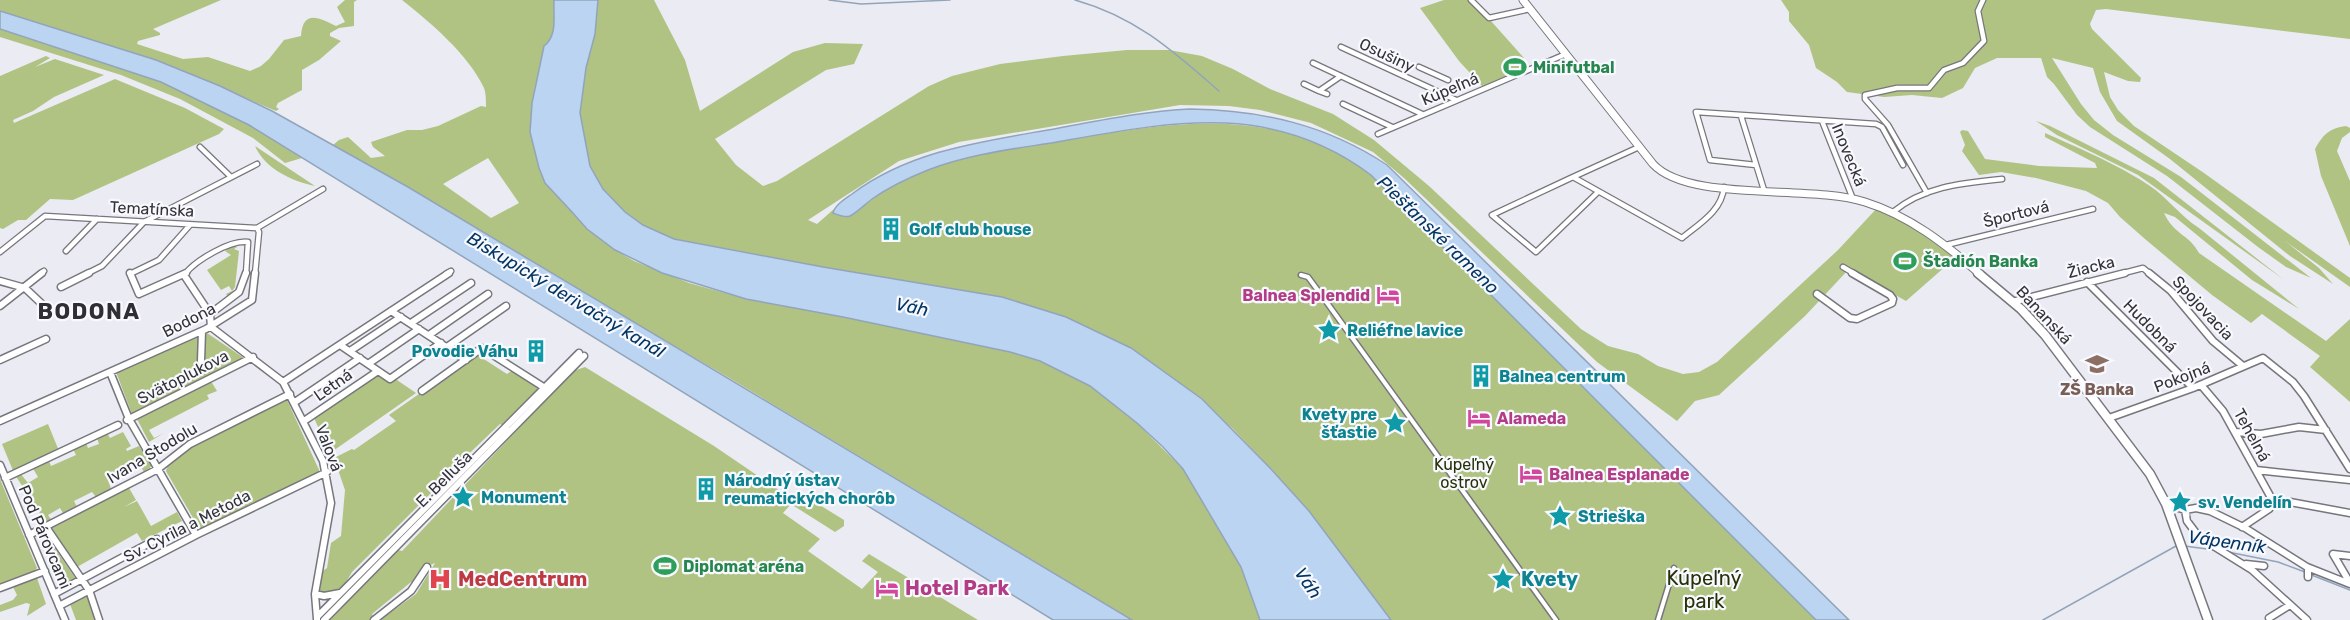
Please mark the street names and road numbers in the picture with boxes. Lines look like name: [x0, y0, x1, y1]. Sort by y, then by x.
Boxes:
street label: Osušiny: [1356, 34, 1418, 76]
street label: Kúpeľná: [1418, 68, 1482, 110]
street label: Inovecká: [1828, 121, 1870, 189]
street label: Športová: [1981, 196, 2051, 231]
street label: Tematínska: [109, 197, 195, 221]
street label: Žiacka: [2065, 252, 2117, 282]
street label: Spojovacia: [2169, 272, 2237, 344]
street label: Bananská: [2012, 282, 2076, 348]
street label: Hudobná: [2119, 295, 2181, 357]
street label: Bodona: [159, 299, 219, 341]
street label: Svätoplukova: [134, 346, 232, 408]
street label: Pokojná: [2151, 358, 2213, 396]
street label: Letná: [310, 365, 356, 405]
street label: Tehelná: [2230, 405, 2274, 465]
street label: Ivana Stodolu: [103, 419, 201, 487]
street label: Valová: [311, 422, 347, 474]
street label: E. Belluša: [412, 447, 476, 511]
street label: Pod Párovcami: [15, 482, 75, 592]
street label: Sv. Cyrila a Metoda: [120, 486, 254, 566]

